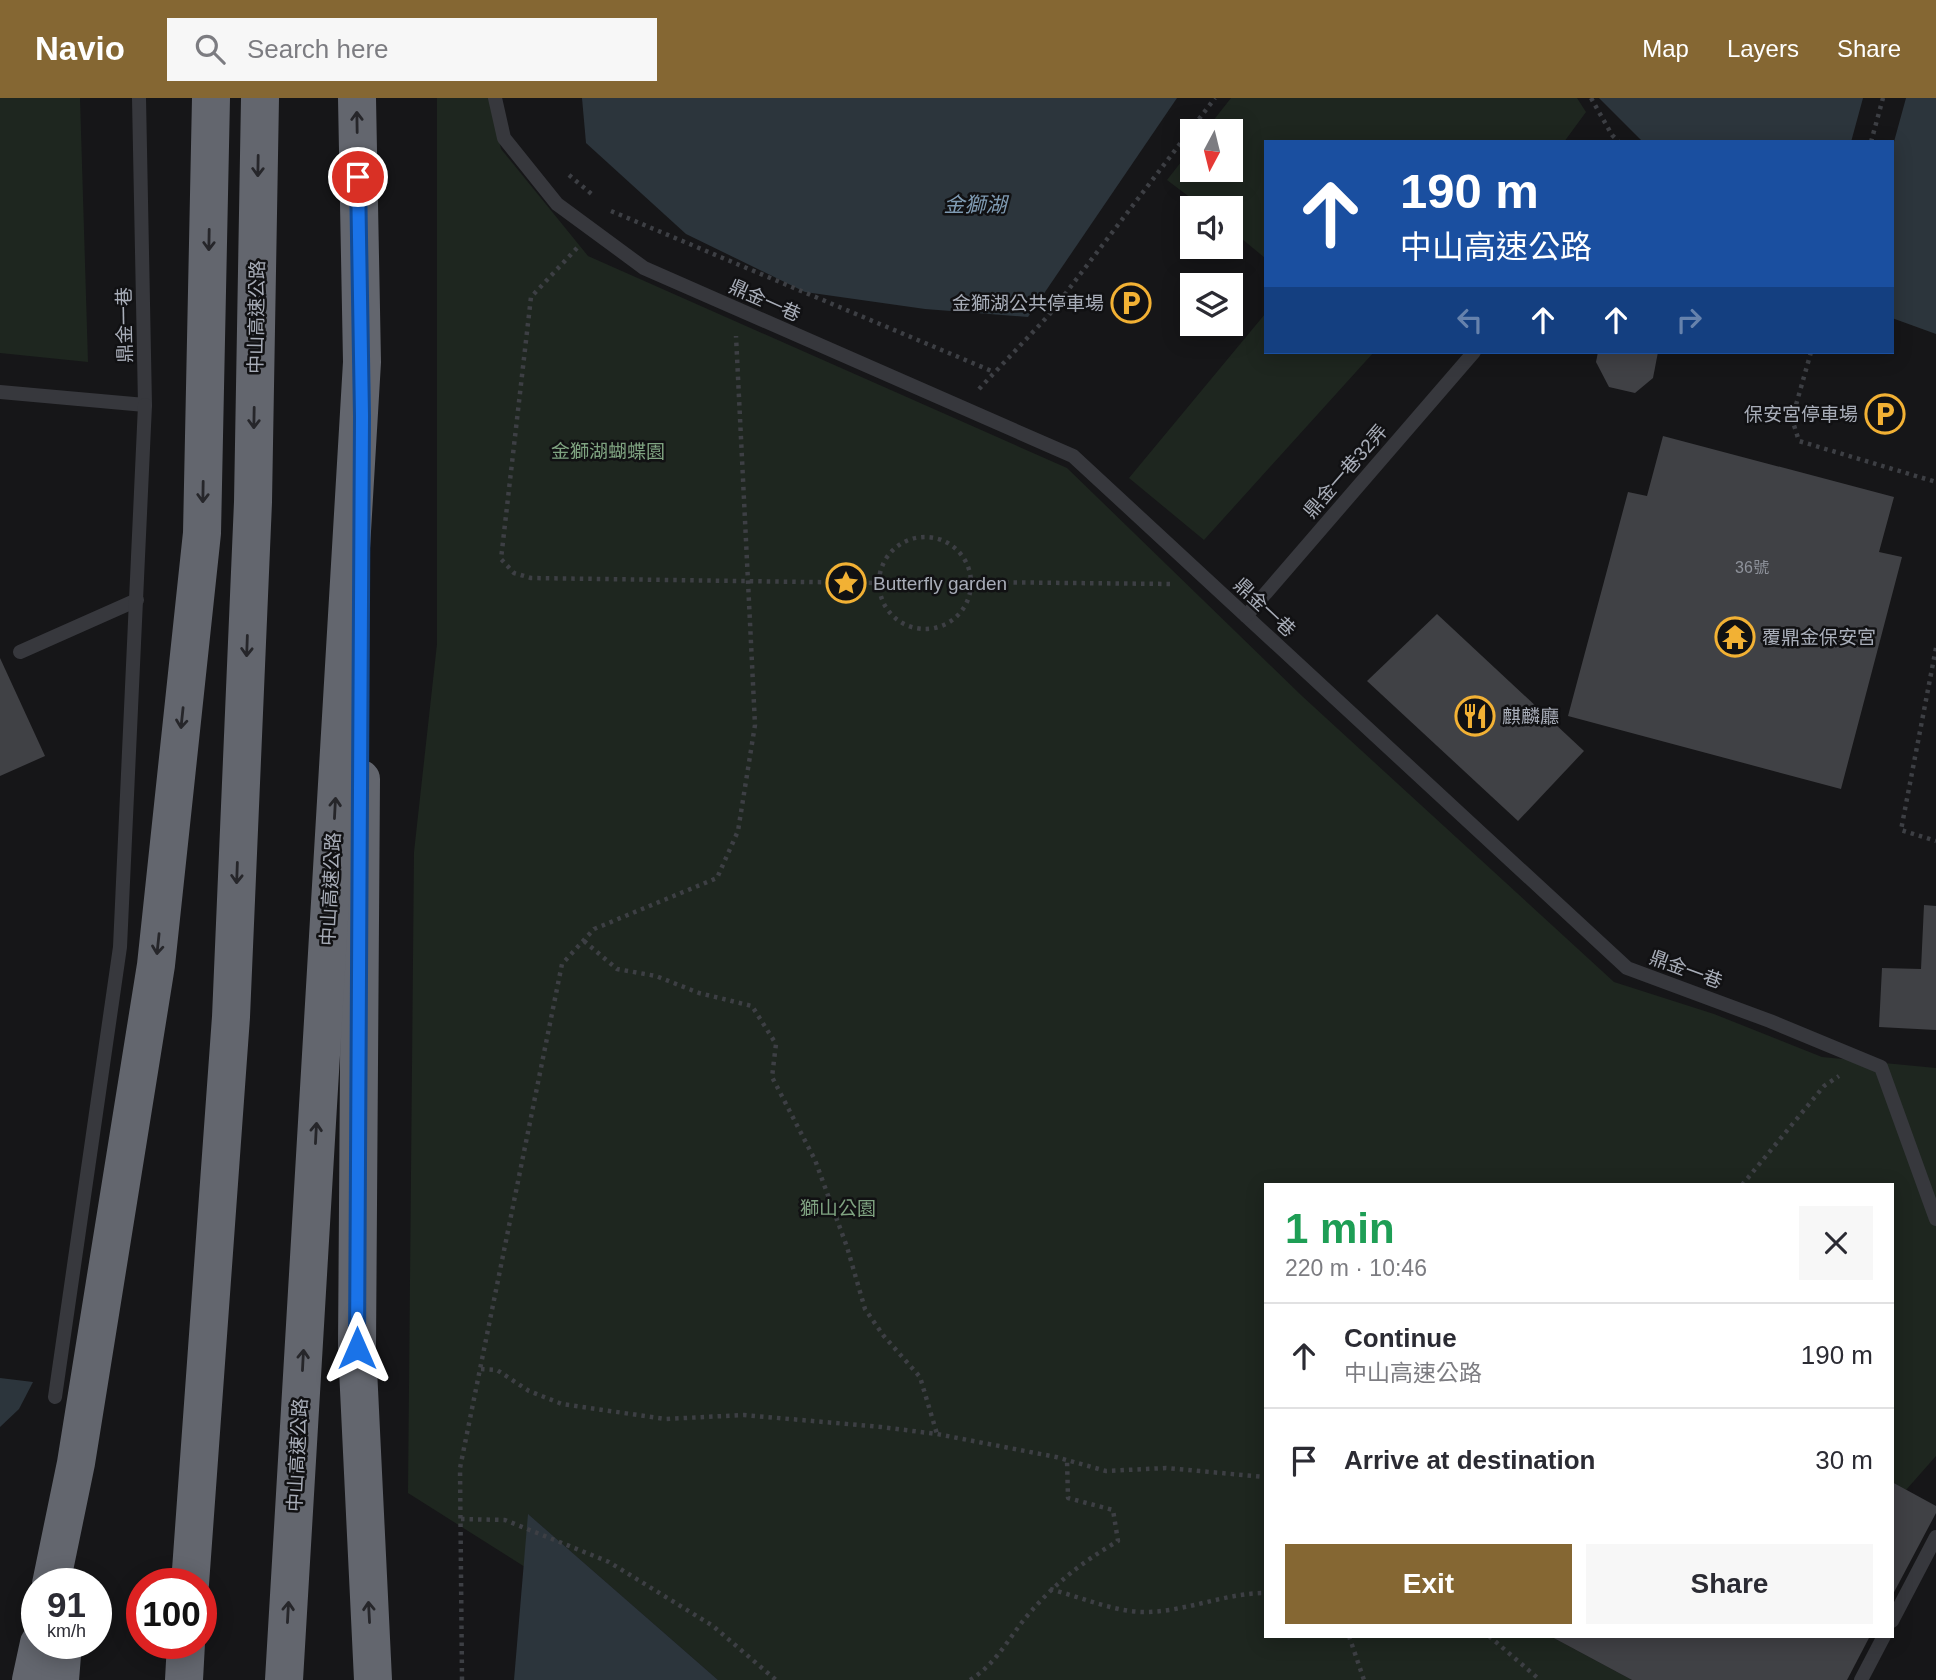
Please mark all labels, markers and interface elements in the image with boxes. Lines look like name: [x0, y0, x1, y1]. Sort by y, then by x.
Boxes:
search box: [167, 18, 657, 81]
text: Navio: [35, 30, 125, 67]
icon: search: [191, 30, 229, 68]
text: Search here: [247, 34, 389, 64]
text: Map: [1642, 35, 1689, 62]
text: Layers: [1727, 35, 1799, 62]
text: Share: [1837, 35, 1901, 62]
one-way arrow: [350, 111, 364, 134]
north arrow: [1180, 119, 1242, 182]
map controls: [1180, 119, 1243, 336]
pin: [328, 147, 388, 207]
one-way arrow: [252, 154, 265, 177]
icon: arrive: [339, 158, 377, 196]
text: 190 m: [1400, 164, 1539, 218]
icon: ahead: [1285, 168, 1376, 259]
water label: 金獅湖: [944, 193, 1009, 216]
button: sound: [1180, 196, 1243, 259]
one-way arrow: [203, 228, 216, 251]
text: 中山高速公路: [1400, 229, 1592, 265]
street label: 中山高速公路: [245, 260, 268, 374]
button: layers: [1180, 273, 1243, 336]
street label: 鼎金一巷: [726, 275, 804, 326]
parking icon: 金獅湖公共停車場: [1110, 282, 1152, 324]
street label: 鼎金一巷: [113, 287, 136, 363]
place label: 金獅湖公共停車場: [952, 293, 1104, 314]
icon: left: [1451, 301, 1489, 339]
icon: ahead: [1524, 301, 1562, 339]
icon: ahead: [1597, 301, 1635, 339]
icon: right: [1670, 301, 1708, 339]
parking icon: 保安宮停車場: [1864, 393, 1906, 435]
place label: 保安宮停車場: [1744, 404, 1858, 425]
one-way arrow: [247, 406, 261, 429]
street label: 鼎金一巷32弄: [1299, 421, 1391, 522]
park label: 金獅湖蝴蝶園: [551, 441, 665, 462]
one-way arrow: [196, 480, 210, 503]
house number: 36號: [1735, 559, 1769, 576]
place icon: Butterfly garden: [825, 562, 867, 604]
place label: Butterfly garden: [873, 573, 1007, 594]
street label: 鼎金一巷: [1230, 574, 1300, 641]
temple icon: 覆鼎金保安宮: [1714, 616, 1756, 658]
place label: 覆鼎金保安宮: [1762, 627, 1876, 648]
one-way arrow: [240, 634, 253, 657]
restaurant icon: 麒麟廳: [1454, 695, 1496, 737]
one-way arrow: [176, 706, 189, 729]
place label: 麒麟廳: [1502, 706, 1559, 727]
one-way arrow: [329, 797, 342, 820]
street label: 中山高速公路: [317, 832, 344, 947]
one-way arrow: [230, 861, 243, 884]
one-way arrow: [151, 932, 164, 955]
street label: 鼎金一巷: [1647, 947, 1725, 992]
one-way arrow: [310, 1122, 323, 1145]
park label: 獅山公園: [800, 1198, 876, 1219]
text: 1 min: [1285, 1205, 1395, 1252]
button: close: [1799, 1206, 1873, 1280]
text: 220 m · 10:46: [1285, 1255, 1427, 1281]
position arrow: [320, 1311, 394, 1385]
text: Continue: [1344, 1323, 1457, 1353]
icon: ahead: [1285, 1337, 1323, 1375]
text: 190 m: [1801, 1340, 1873, 1370]
one-way arrow: [296, 1349, 309, 1372]
text: 中山高速公路: [1344, 1360, 1482, 1386]
street label: 中山高速公路: [284, 1398, 311, 1513]
icon: arrive: [1285, 1442, 1323, 1480]
text: Arrive at destination: [1344, 1445, 1595, 1475]
text: 30 m: [1815, 1445, 1873, 1475]
button: Exit: [1285, 1544, 1572, 1624]
button: Share: [1586, 1544, 1873, 1624]
speed limit sign: 100: [126, 1568, 217, 1659]
text: 91: [47, 1585, 86, 1624]
one-way arrow: [282, 1601, 295, 1624]
one-way arrow: [363, 1601, 376, 1624]
text: km/h: [47, 1621, 86, 1641]

